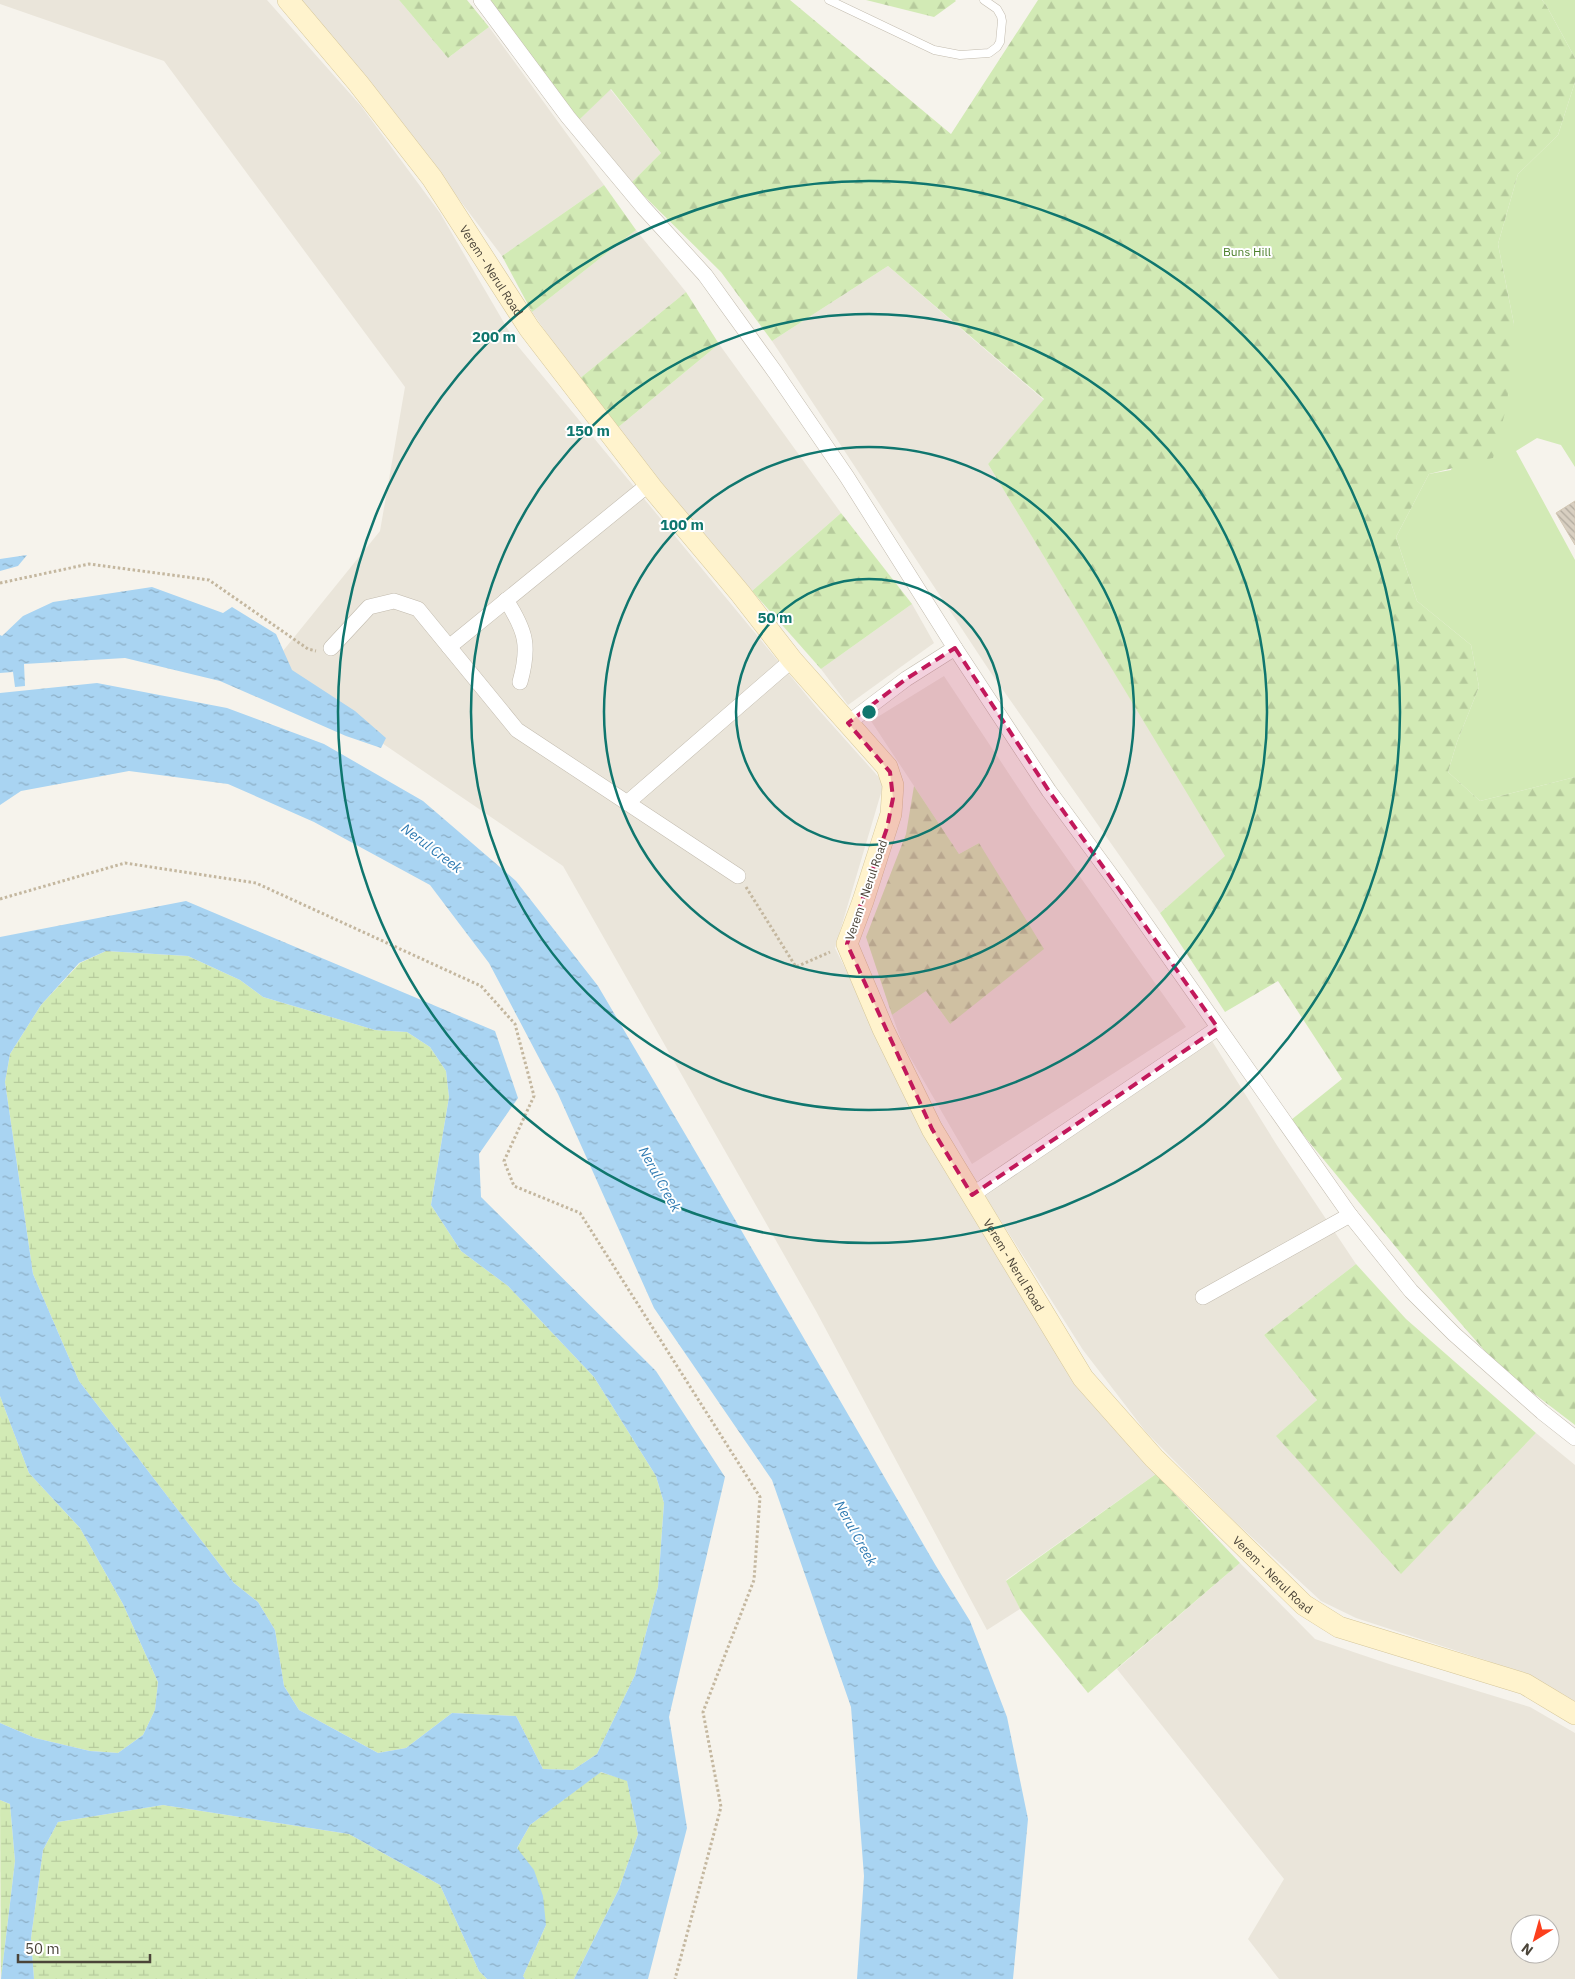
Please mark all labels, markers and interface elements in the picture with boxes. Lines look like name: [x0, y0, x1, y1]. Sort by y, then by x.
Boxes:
street label: Verem - Nerul Road: [457, 222, 527, 319]
park label: Buns Hill: [1223, 244, 1271, 259]
text: 200 m: [472, 327, 516, 346]
text: 150 m: [566, 421, 610, 440]
text: 100 m: [660, 515, 704, 534]
text: 50 m: [758, 608, 792, 627]
centre of rings: [860, 703, 878, 721]
water label: Nerul Creek: [398, 819, 467, 877]
street label: Verem - Nerul Road: [842, 838, 890, 942]
water label: Nerul Creek: [635, 1143, 686, 1215]
street label: Verem - Nerul Road: [981, 1216, 1048, 1314]
water label: Nerul Creek: [831, 1497, 882, 1569]
street label: Verem - Nerul Road: [1230, 1532, 1316, 1616]
north arrow: [1510, 1914, 1560, 1964]
scale bar: [18, 1932, 150, 1964]
text: 50 m: [25, 1939, 60, 1958]
text: N: [1518, 1939, 1537, 1960]

